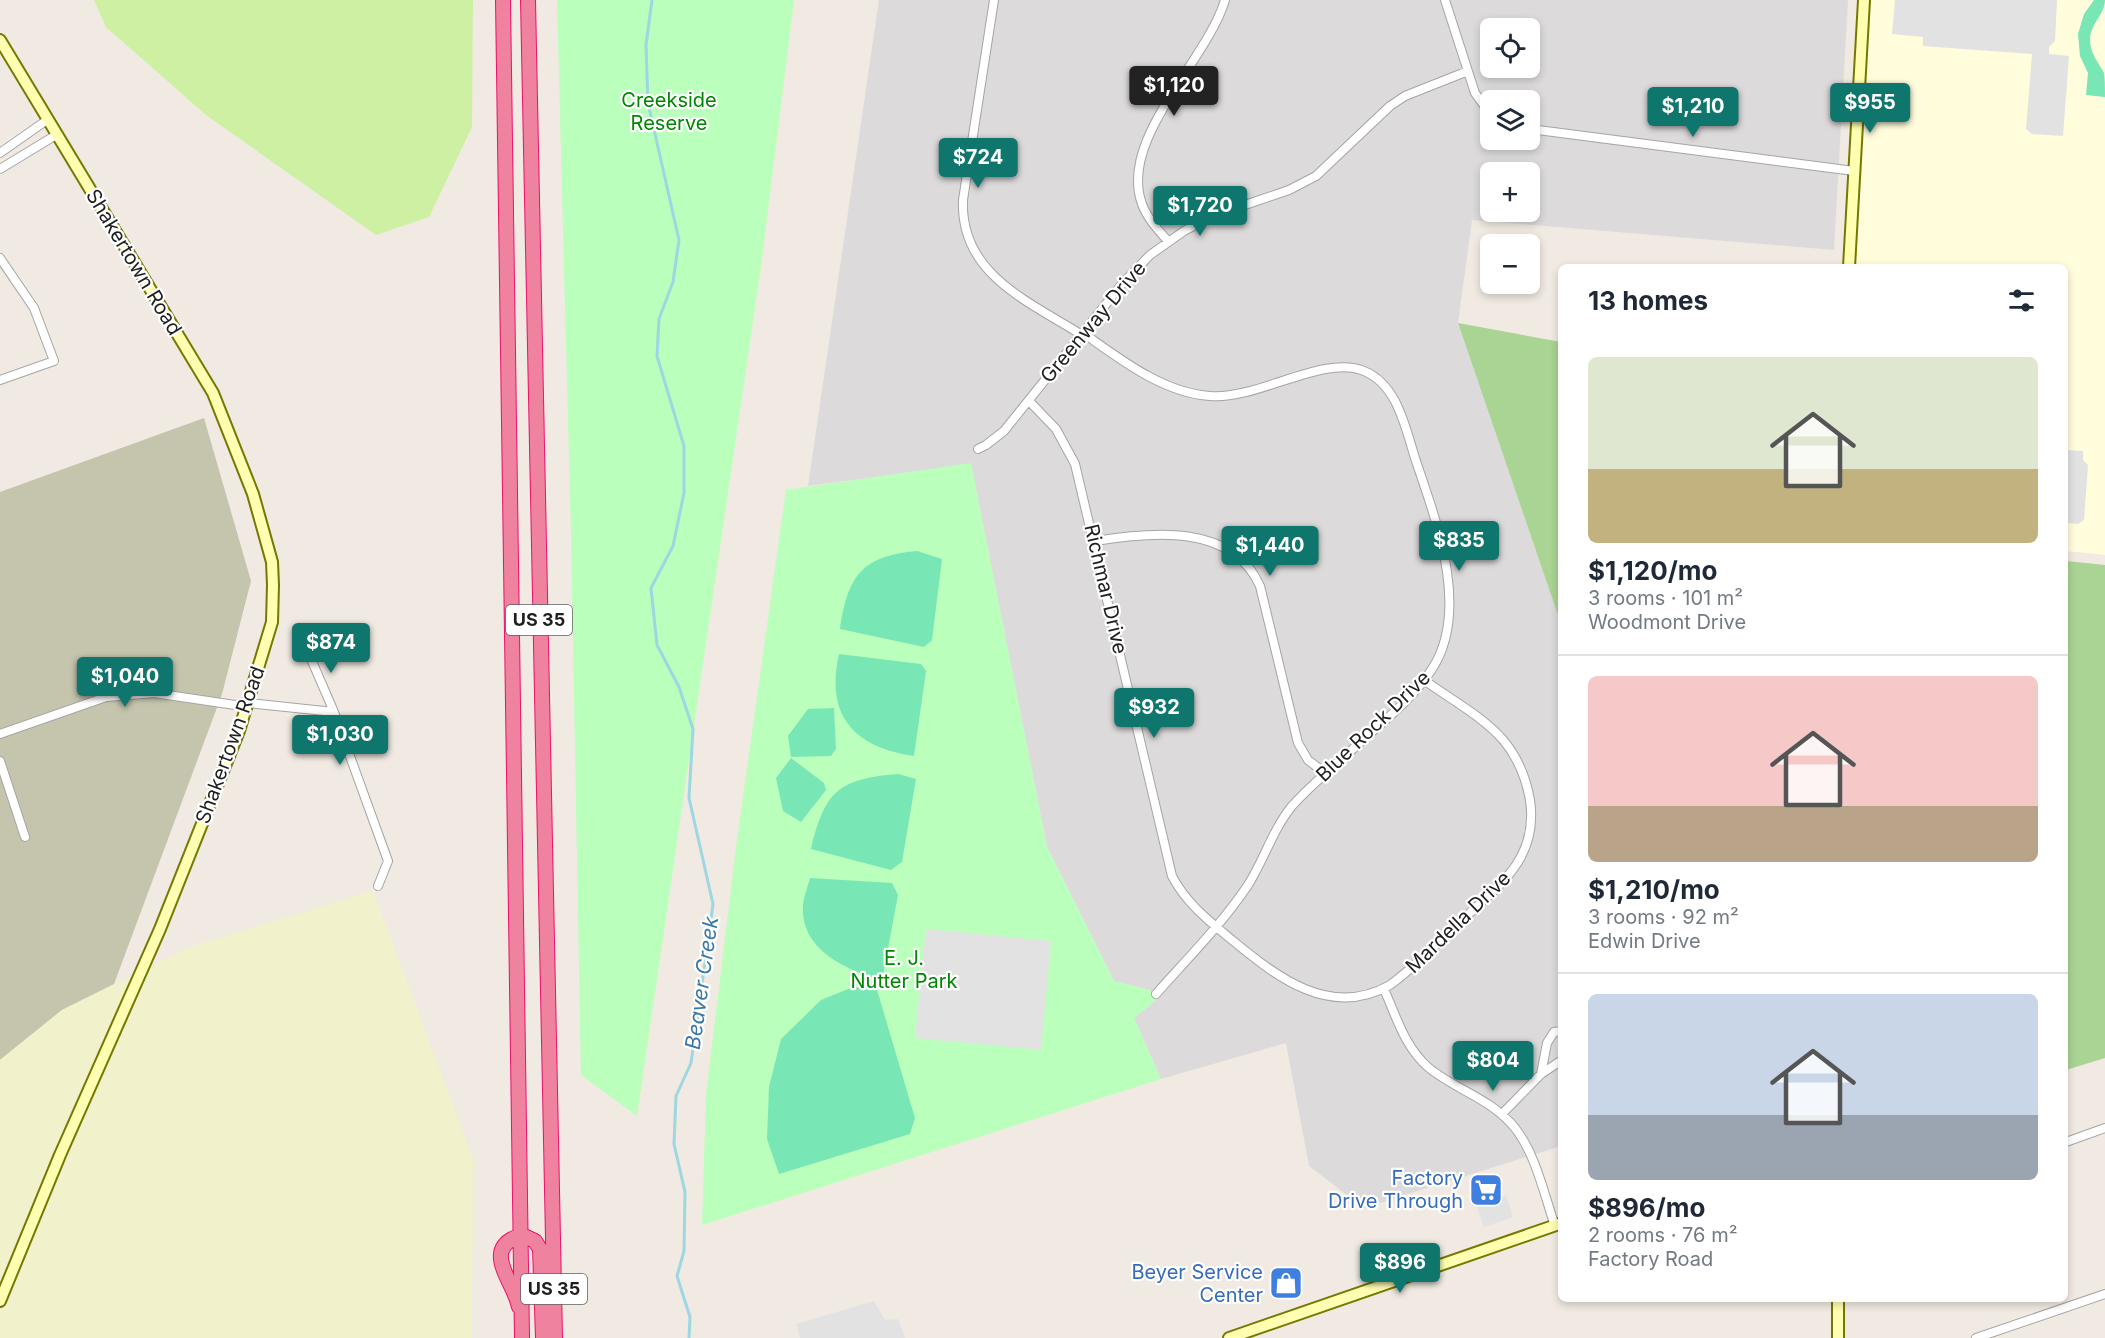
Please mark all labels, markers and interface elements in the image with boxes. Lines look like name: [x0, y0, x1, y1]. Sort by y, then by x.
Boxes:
map controls: [1480, 18, 1540, 294]
button: locate: [1480, 18, 1540, 78]
pin: $1,120: [1125, 66, 1223, 117]
text: $1,120: [1143, 73, 1205, 97]
pin: $955: [1834, 83, 1906, 134]
pin: $1,210: [1644, 87, 1742, 138]
park label: Creekside Reserve: [621, 88, 717, 135]
button: layers: [1480, 90, 1540, 150]
text: $955: [1844, 90, 1896, 114]
text: $1,210: [1661, 94, 1725, 118]
pin: $724: [942, 138, 1014, 189]
text: $724: [953, 145, 1003, 169]
button: +: [1480, 162, 1540, 222]
street label: Shakertown Road: [81, 185, 187, 339]
pin: $1,720: [1151, 186, 1249, 237]
text: $1,720: [1167, 193, 1233, 217]
button: −: [1480, 234, 1540, 294]
street label: Greenway Drive: [1035, 256, 1151, 388]
icon: filters: [2005, 284, 2038, 317]
text: 13 homes: [1588, 285, 1708, 316]
icon: home: [1759, 396, 1867, 504]
pin: $835: [1423, 521, 1495, 572]
street label: Richmar Drive: [1079, 522, 1133, 656]
pin: $1,440: [1221, 526, 1319, 577]
text: $835: [1433, 528, 1485, 552]
text: $1,440: [1236, 533, 1304, 557]
text: $1,120/mo: [1588, 555, 1717, 586]
text: 3 rooms · 101 m²: [1588, 586, 1743, 610]
road number: US 35: [506, 605, 572, 635]
text: Woodmont Drive: [1588, 610, 1746, 634]
pin: $874: [295, 623, 367, 674]
text: $874: [306, 630, 356, 654]
pin: $1,040: [76, 657, 174, 708]
street label: Shakertown Road: [190, 663, 270, 827]
text: $1,040: [91, 664, 159, 688]
street label: Blue Rock Drive: [1311, 666, 1435, 786]
pin: $932: [1118, 688, 1190, 739]
text: $932: [1128, 695, 1180, 719]
pin: $1,030: [291, 715, 389, 766]
icon: home: [1759, 715, 1867, 823]
text: $1,030: [306, 722, 374, 746]
street label: Mardella Drive: [1401, 866, 1515, 978]
text: $1,210/mo: [1588, 874, 1720, 905]
text: 3 rooms · 92 m²: [1588, 905, 1739, 929]
water label: Beaver Creek: [680, 914, 723, 1051]
text: Edwin Drive: [1588, 929, 1701, 953]
park label: E. J. Nutter Park: [851, 946, 957, 993]
icon: home: [1759, 1033, 1867, 1141]
pin: $804: [1457, 1041, 1529, 1092]
text: $804: [1466, 1048, 1520, 1072]
place label: Factory Drive Through: [1328, 1166, 1463, 1213]
supermarket icon: Factory Drive Through: [1468, 1172, 1504, 1208]
text: $896/mo: [1588, 1192, 1705, 1223]
text: 2 rooms · 76 m²: [1588, 1223, 1737, 1247]
pin: $896: [1364, 1243, 1436, 1294]
text: Factory Road: [1588, 1247, 1713, 1271]
text: $896: [1374, 1250, 1426, 1274]
place label: Beyer Service Center: [1131, 1260, 1263, 1307]
shop icon: Beyer Service Center: [1268, 1265, 1304, 1301]
road number: US 35: [521, 1274, 587, 1304]

